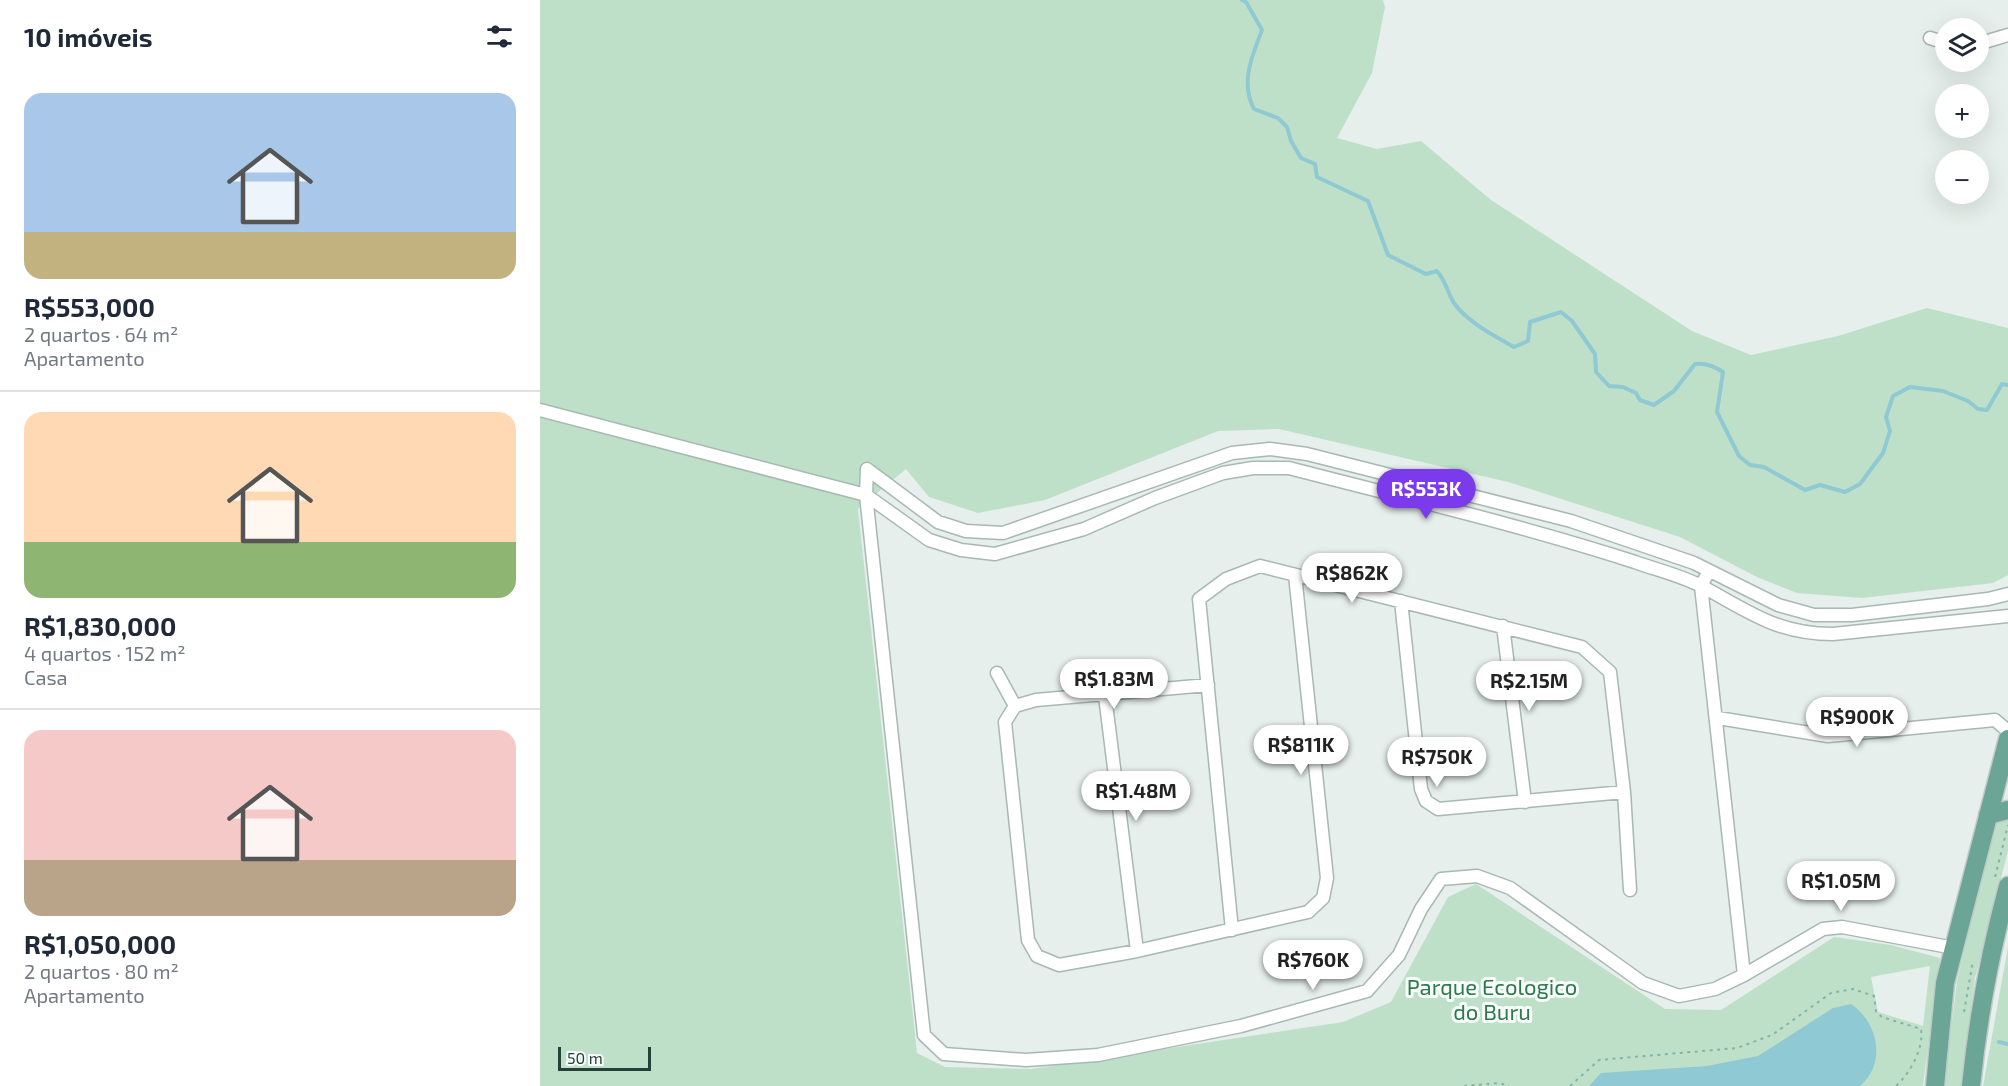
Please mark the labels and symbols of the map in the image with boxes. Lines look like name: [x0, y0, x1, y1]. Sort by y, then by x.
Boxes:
pin: R$553K: [1377, 469, 1475, 520]
pin: R$862K: [1303, 553, 1401, 604]
pin: R$1.83M: [1059, 659, 1169, 710]
pin: R$2.15M: [1474, 661, 1584, 712]
pin: R$900K: [1808, 697, 1906, 748]
pin: R$811K: [1252, 725, 1350, 776]
pin: R$750K: [1388, 737, 1486, 788]
pin: R$1.48M: [1081, 771, 1191, 822]
pin: R$1.05M: [1786, 861, 1896, 912]
pin: R$760K: [1264, 940, 1362, 991]
park label: Parque Ecologico do Buru: [1407, 973, 1577, 1024]
scale bar: [558, 1044, 651, 1072]

